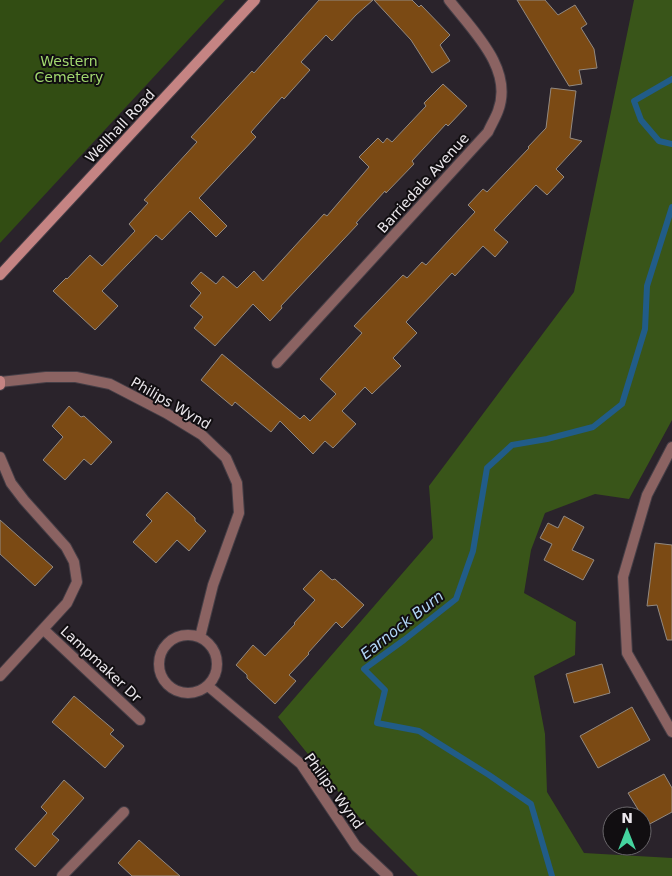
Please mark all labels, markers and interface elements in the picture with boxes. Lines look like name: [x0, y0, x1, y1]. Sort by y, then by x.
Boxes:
park label: Western Cemetery: [35, 53, 103, 85]
street label: Wellhall Road: [82, 86, 158, 166]
street label: Barriedale Avenue: [374, 130, 472, 236]
street label: Philips Wynd: [128, 374, 214, 432]
water label: Earnock Burn: [357, 587, 447, 663]
street label: Lampmaker Dr: [57, 623, 145, 706]
street label: Philips Wynd: [301, 750, 367, 832]
north arrow: [602, 806, 652, 856]
text: N: [621, 810, 633, 826]

